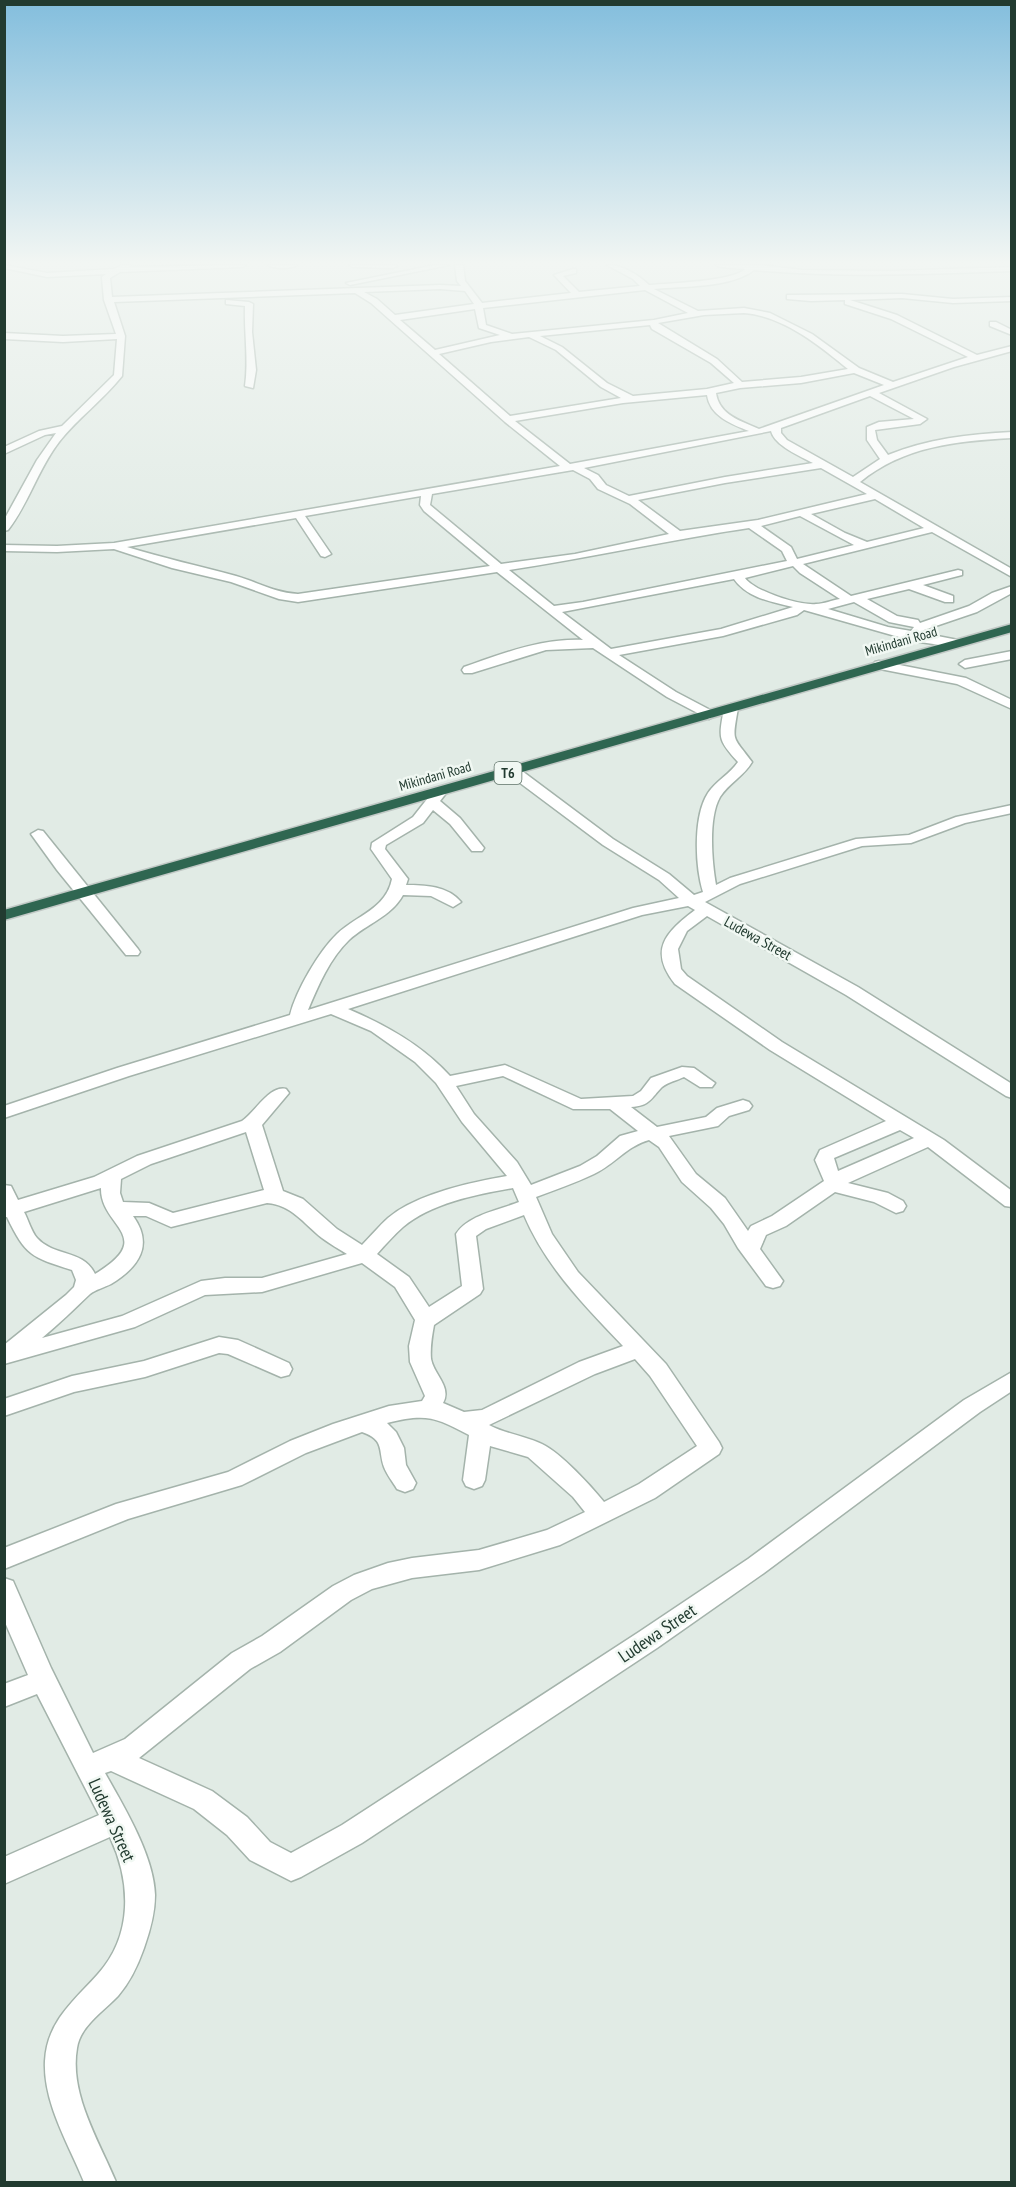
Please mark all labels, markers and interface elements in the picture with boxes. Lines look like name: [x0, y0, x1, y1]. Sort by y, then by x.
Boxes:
street label: Mikindani Road: [863, 622, 939, 660]
street label: Mikindani Road: [397, 757, 473, 795]
road number: T6: [494, 762, 522, 784]
street label: Ludewa Street: [721, 912, 795, 964]
street label: Ludewa Street: [614, 1599, 700, 1667]
street label: Ludewa Street: [83, 1775, 141, 1865]

